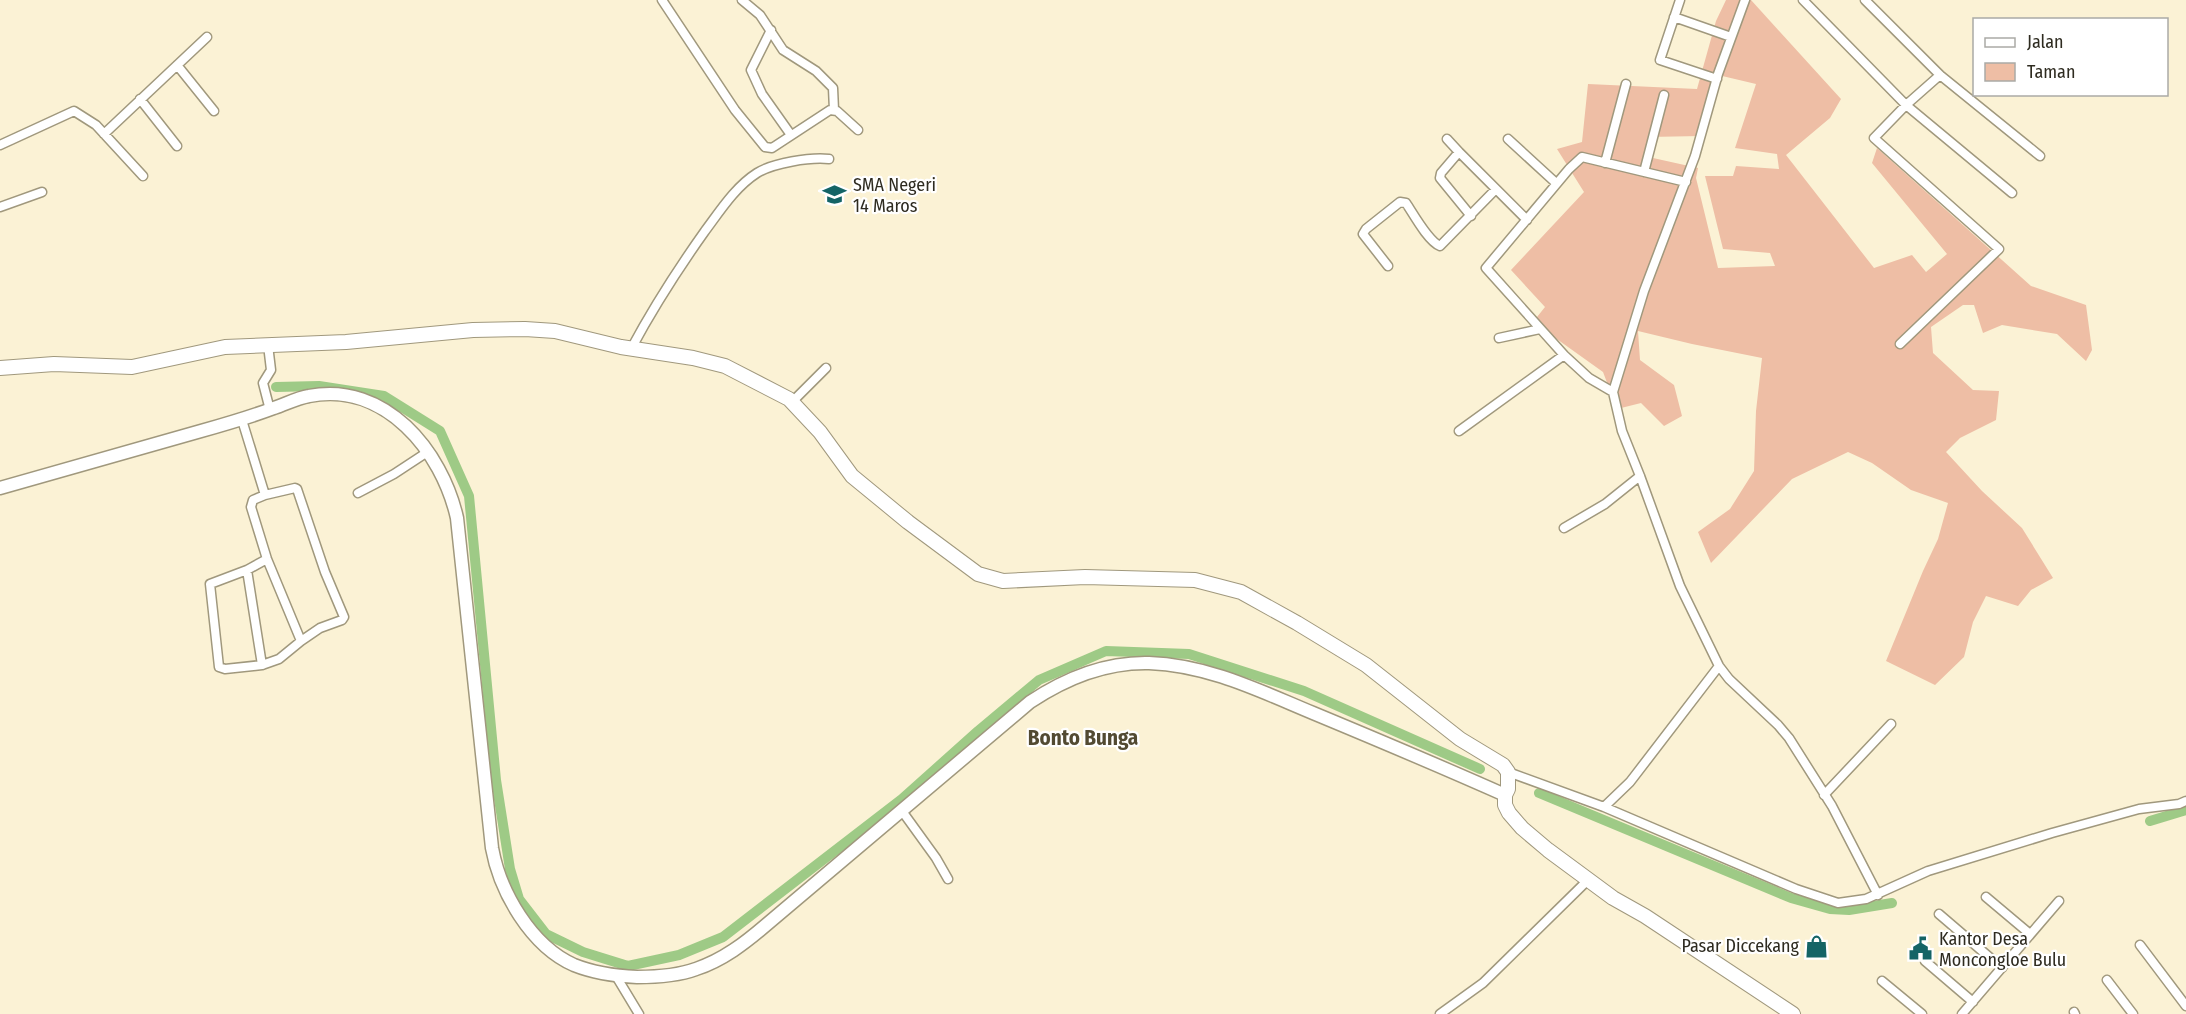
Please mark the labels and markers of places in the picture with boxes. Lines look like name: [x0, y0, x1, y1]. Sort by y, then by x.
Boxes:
place label: SMA Negeri 14 Maros: [853, 174, 936, 217]
school or university icon: SMA Negeri 14 Maros: [822, 182, 848, 208]
place label: Kantor Desa Moncongloe Bulu: [1939, 928, 2066, 971]
shop icon: Pasar Diccekang: [1804, 933, 1830, 959]
place label: Pasar Diccekang: [1681, 935, 1800, 957]
public building icon: Kantor Desa Moncongloe Bulu: [1908, 936, 1934, 962]

